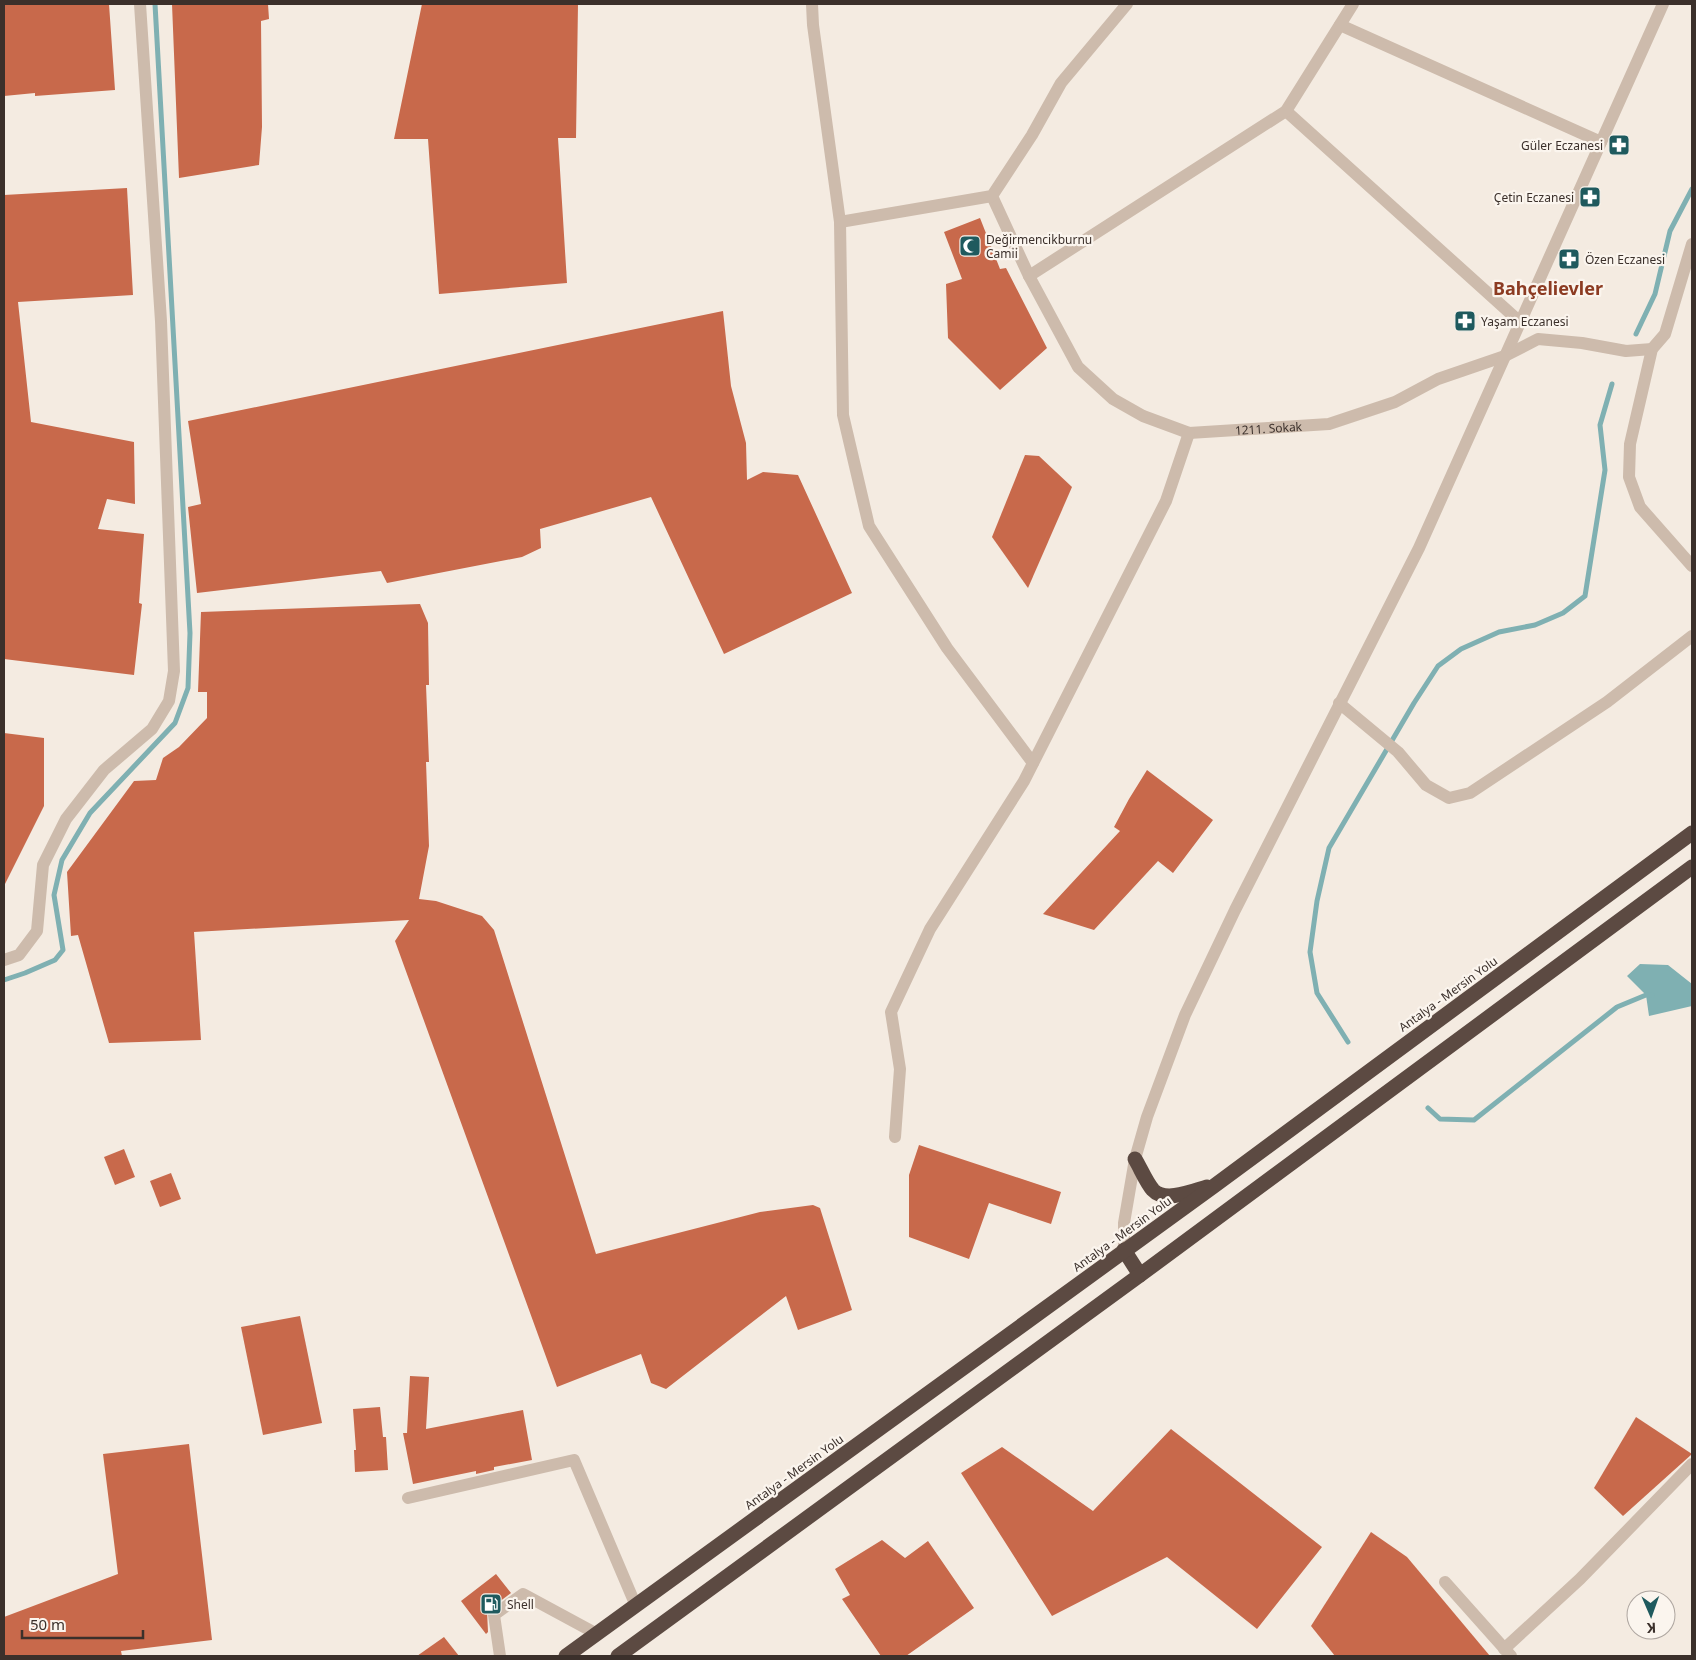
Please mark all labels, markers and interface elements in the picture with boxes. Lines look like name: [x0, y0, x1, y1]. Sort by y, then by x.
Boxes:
pharmacy icon: Güler Eczanesi: [1607, 133, 1631, 157]
place label: Güler Eczanesi: [1521, 137, 1603, 154]
pharmacy icon: Çetin Eczanesi: [1578, 185, 1602, 209]
place label: Çetin Eczanesi: [1494, 189, 1574, 206]
place label: Değirmencikburnu Camii: [986, 231, 1092, 262]
mosque icon: Değirmencikburnu Camii: [958, 234, 982, 258]
pharmacy icon: Özen Eczanesi: [1557, 247, 1581, 271]
place label: Özen Eczanesi: [1585, 251, 1665, 268]
district label: Bahçelievler: [1493, 276, 1603, 300]
pharmacy icon: Yaşam Eczanesi: [1453, 309, 1477, 333]
place label: Yaşam Eczanesi: [1481, 313, 1569, 330]
street label: 1211. Sokak: [1234, 417, 1303, 439]
street label: Antalya - Mersin Yolu: [1395, 952, 1501, 1036]
street label: Antalya - Mersin Yolu: [1069, 1192, 1175, 1276]
street label: Antalya - Mersin Yolu: [741, 1430, 847, 1514]
north arrow: [1626, 1590, 1676, 1640]
fuel station icon: Shell: [479, 1592, 503, 1616]
place label: Shell: [507, 1596, 534, 1613]
scale bar: [22, 1608, 144, 1640]
text: 50 m: [30, 1614, 65, 1634]
text: K: [1646, 1619, 1656, 1638]

